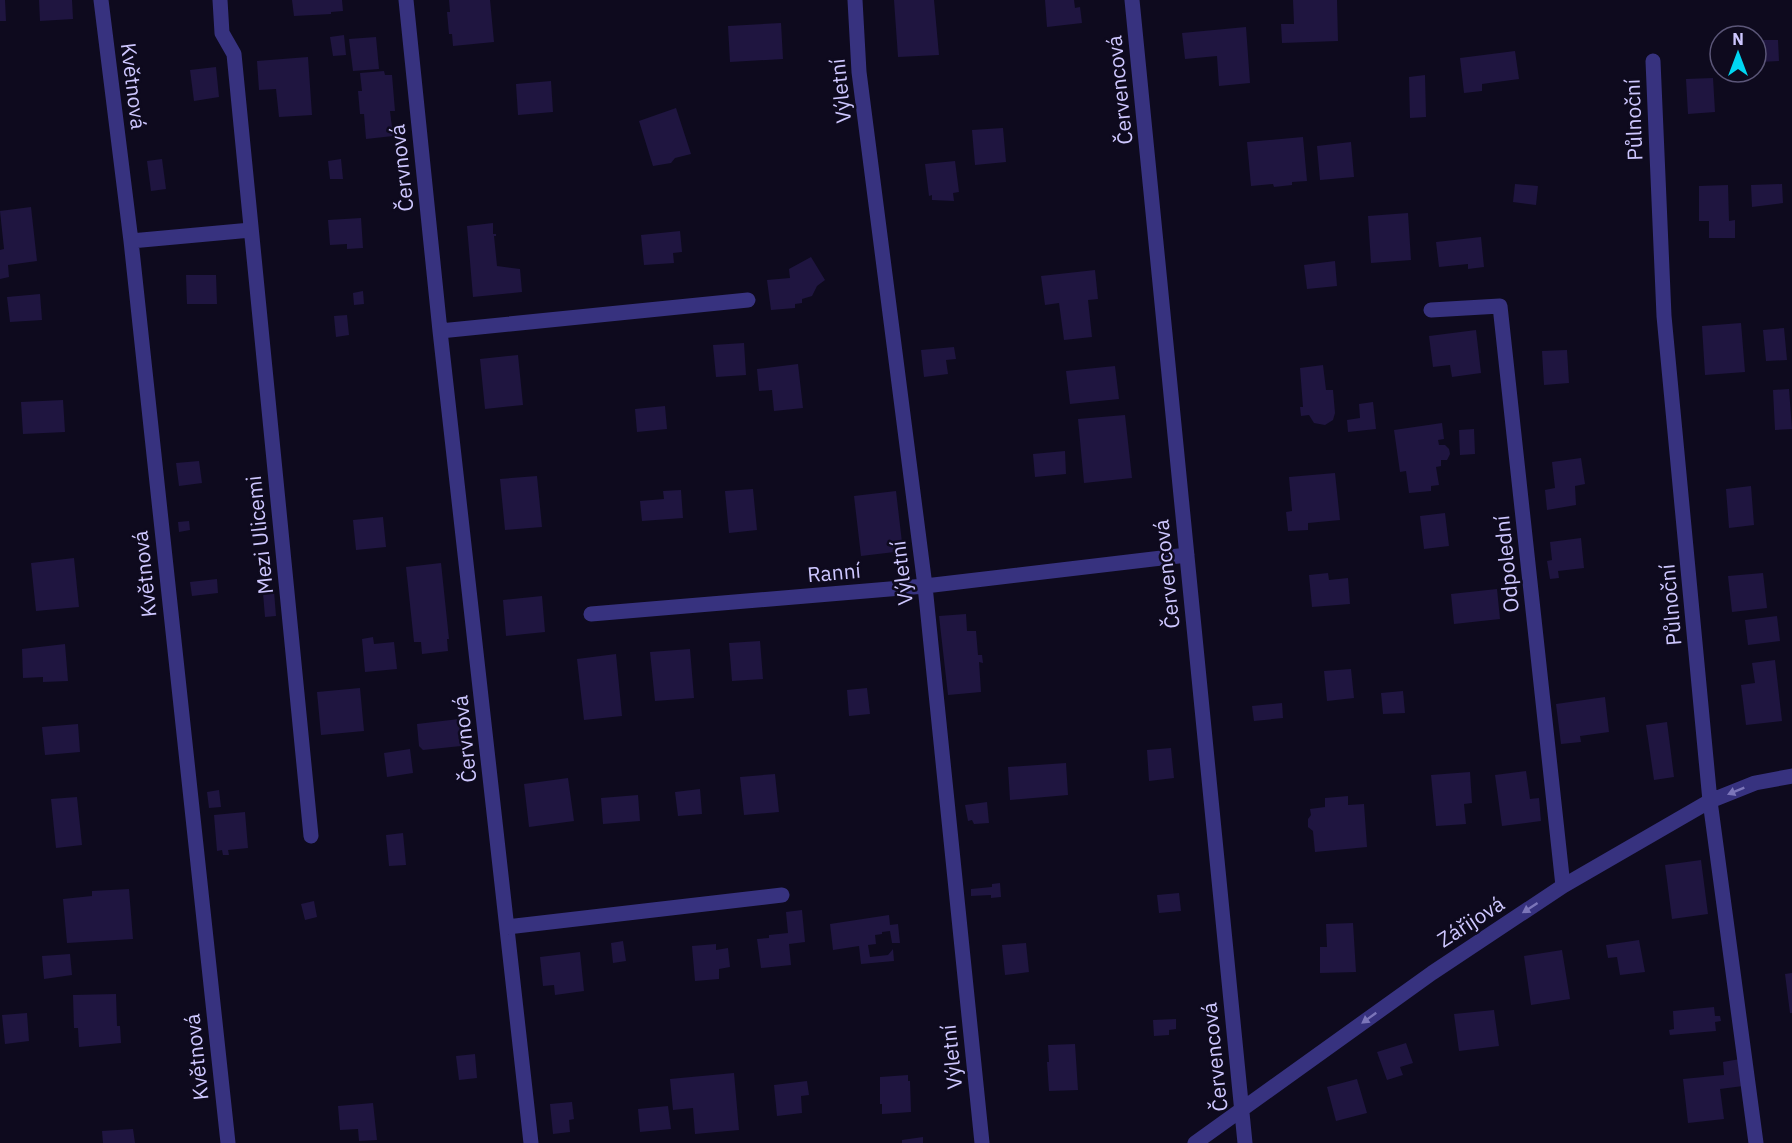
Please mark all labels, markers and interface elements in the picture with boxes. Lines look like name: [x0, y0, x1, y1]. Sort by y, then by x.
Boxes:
north arrow: [1708, 24, 1768, 84]
text: N: [1732, 29, 1744, 49]
street label: Červencová: [1099, 34, 1139, 146]
street label: Květnová: [115, 41, 153, 131]
street label: Výletní: [823, 57, 857, 125]
street label: Půlnoční: [1618, 79, 1648, 161]
street label: Červnová: [382, 123, 420, 213]
street label: Mezi Ulicemi: [239, 474, 279, 596]
street label: Odpolední: [1487, 514, 1525, 614]
street label: Červencová: [1146, 518, 1186, 630]
street label: Květnová: [126, 529, 162, 619]
street label: Výletní: [883, 539, 919, 607]
street label: Ranní: [806, 556, 862, 588]
street label: Půlnoční: [1652, 563, 1688, 647]
street label: Červnová: [445, 694, 483, 784]
one-way arrow: [1727, 787, 1745, 796]
street label: Zářijová: [1432, 889, 1509, 953]
one-way arrow: [1522, 902, 1538, 913]
street label: Červencová: [1194, 1001, 1234, 1113]
street label: Květnová: [178, 1012, 214, 1102]
one-way arrow: [1362, 1012, 1378, 1024]
street label: Výletní: [934, 1023, 968, 1091]

